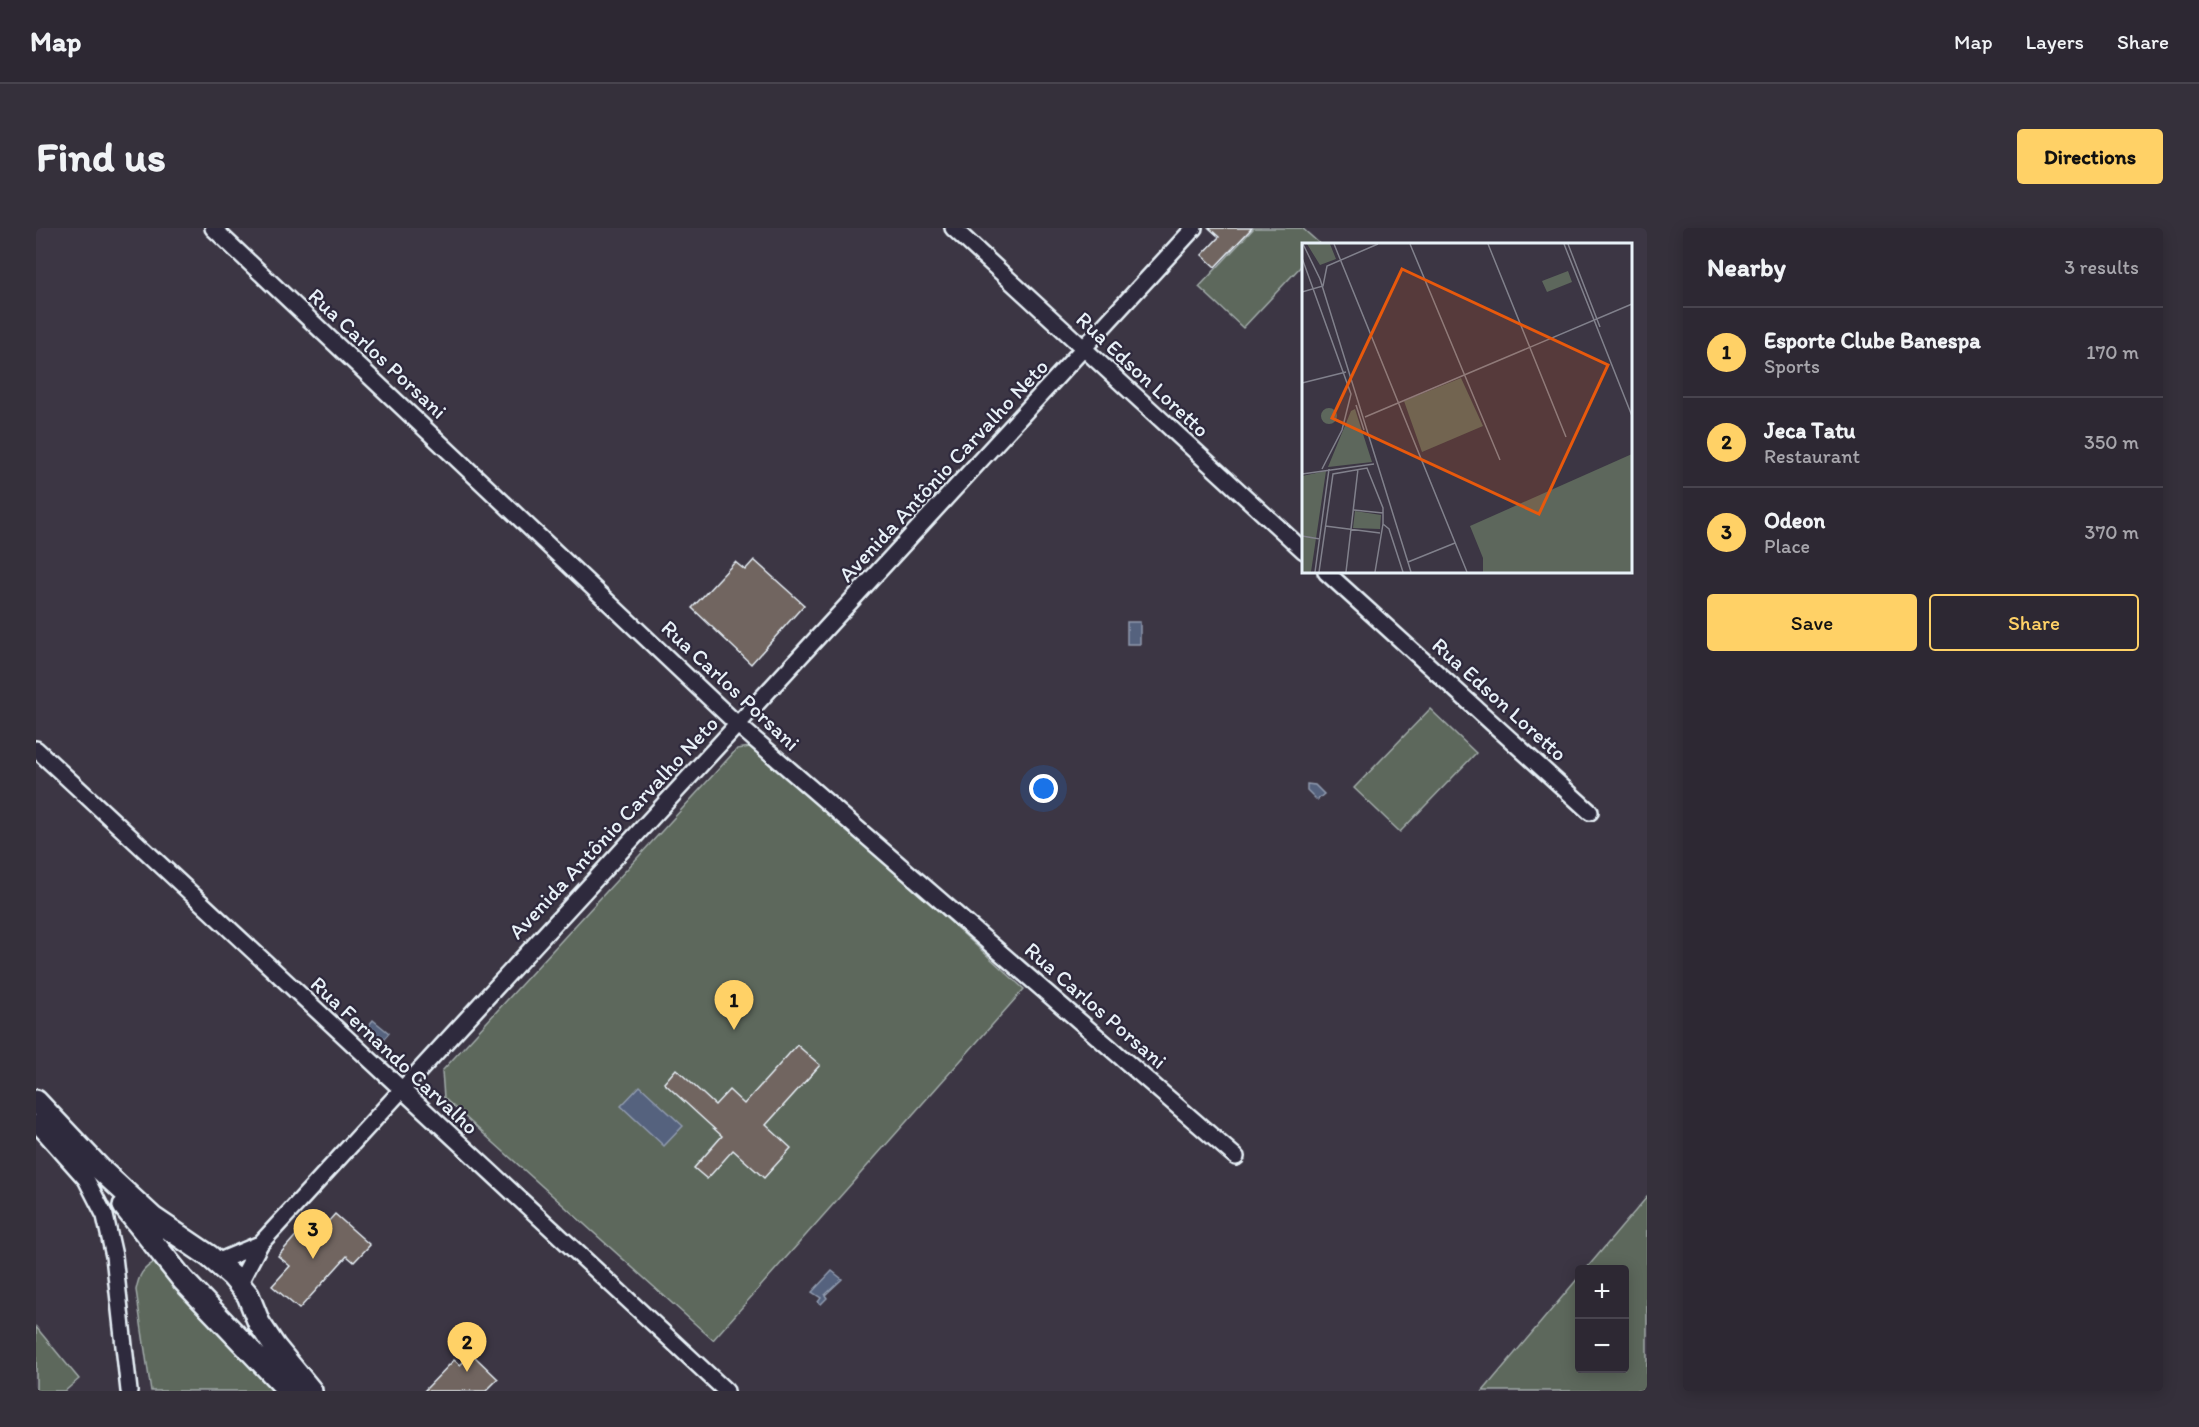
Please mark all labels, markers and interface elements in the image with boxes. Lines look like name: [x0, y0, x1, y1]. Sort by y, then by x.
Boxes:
text: Map: [30, 24, 81, 58]
text: Map: [1954, 29, 1993, 54]
text: Layers: [2026, 29, 2084, 54]
text: Share: [2117, 29, 2169, 54]
button: Directions: [2017, 129, 2163, 184]
text: Find us: [36, 131, 166, 182]
inset map: [1302, 243, 1632, 573]
text: Nearby: [1707, 251, 1786, 283]
text: 3 results: [2064, 255, 2139, 279]
street label: Rua Carlos Porsani: [303, 282, 453, 425]
street label: Rua Edson Loretto: [1070, 306, 1215, 443]
text: Esporte Clube Banespa: [1764, 327, 1981, 354]
text: 1: [1722, 340, 1731, 364]
text: 170 m: [2086, 340, 2139, 364]
street label: Avenida Antônio Carvalho Neto: [833, 353, 1054, 588]
text: Sports: [1764, 354, 1820, 378]
text: Jeca Tatu: [1764, 417, 1856, 444]
text: 2: [1721, 430, 1732, 454]
text: 350 m: [2084, 430, 2139, 454]
text: Restaurant: [1764, 444, 1860, 468]
text: Odeon: [1764, 507, 1825, 534]
text: 3: [1721, 520, 1732, 544]
text: 370 m: [2085, 520, 2139, 544]
text: Place: [1764, 534, 1810, 558]
button: Save: [1707, 594, 1917, 651]
button: Share: [1929, 594, 2139, 651]
street label: Rua Carlos Porsani: [656, 614, 806, 757]
street label: Rua Edson Loretto: [1427, 632, 1573, 767]
street label: Avenida Antônio Carvalho Neto: [503, 710, 724, 945]
your location: [1029, 774, 1058, 803]
street label: Rua Carlos Porsani: [1019, 936, 1172, 1074]
street label: Rua Fernando Carvalho: [305, 970, 484, 1140]
pin: 1: [714, 980, 754, 1030]
pin: 3: [294, 1210, 332, 1259]
map controls: [1575, 1265, 1629, 1373]
button: +: [1575, 1265, 1629, 1319]
button: −: [1575, 1319, 1629, 1373]
pin: 2: [448, 1322, 486, 1372]

